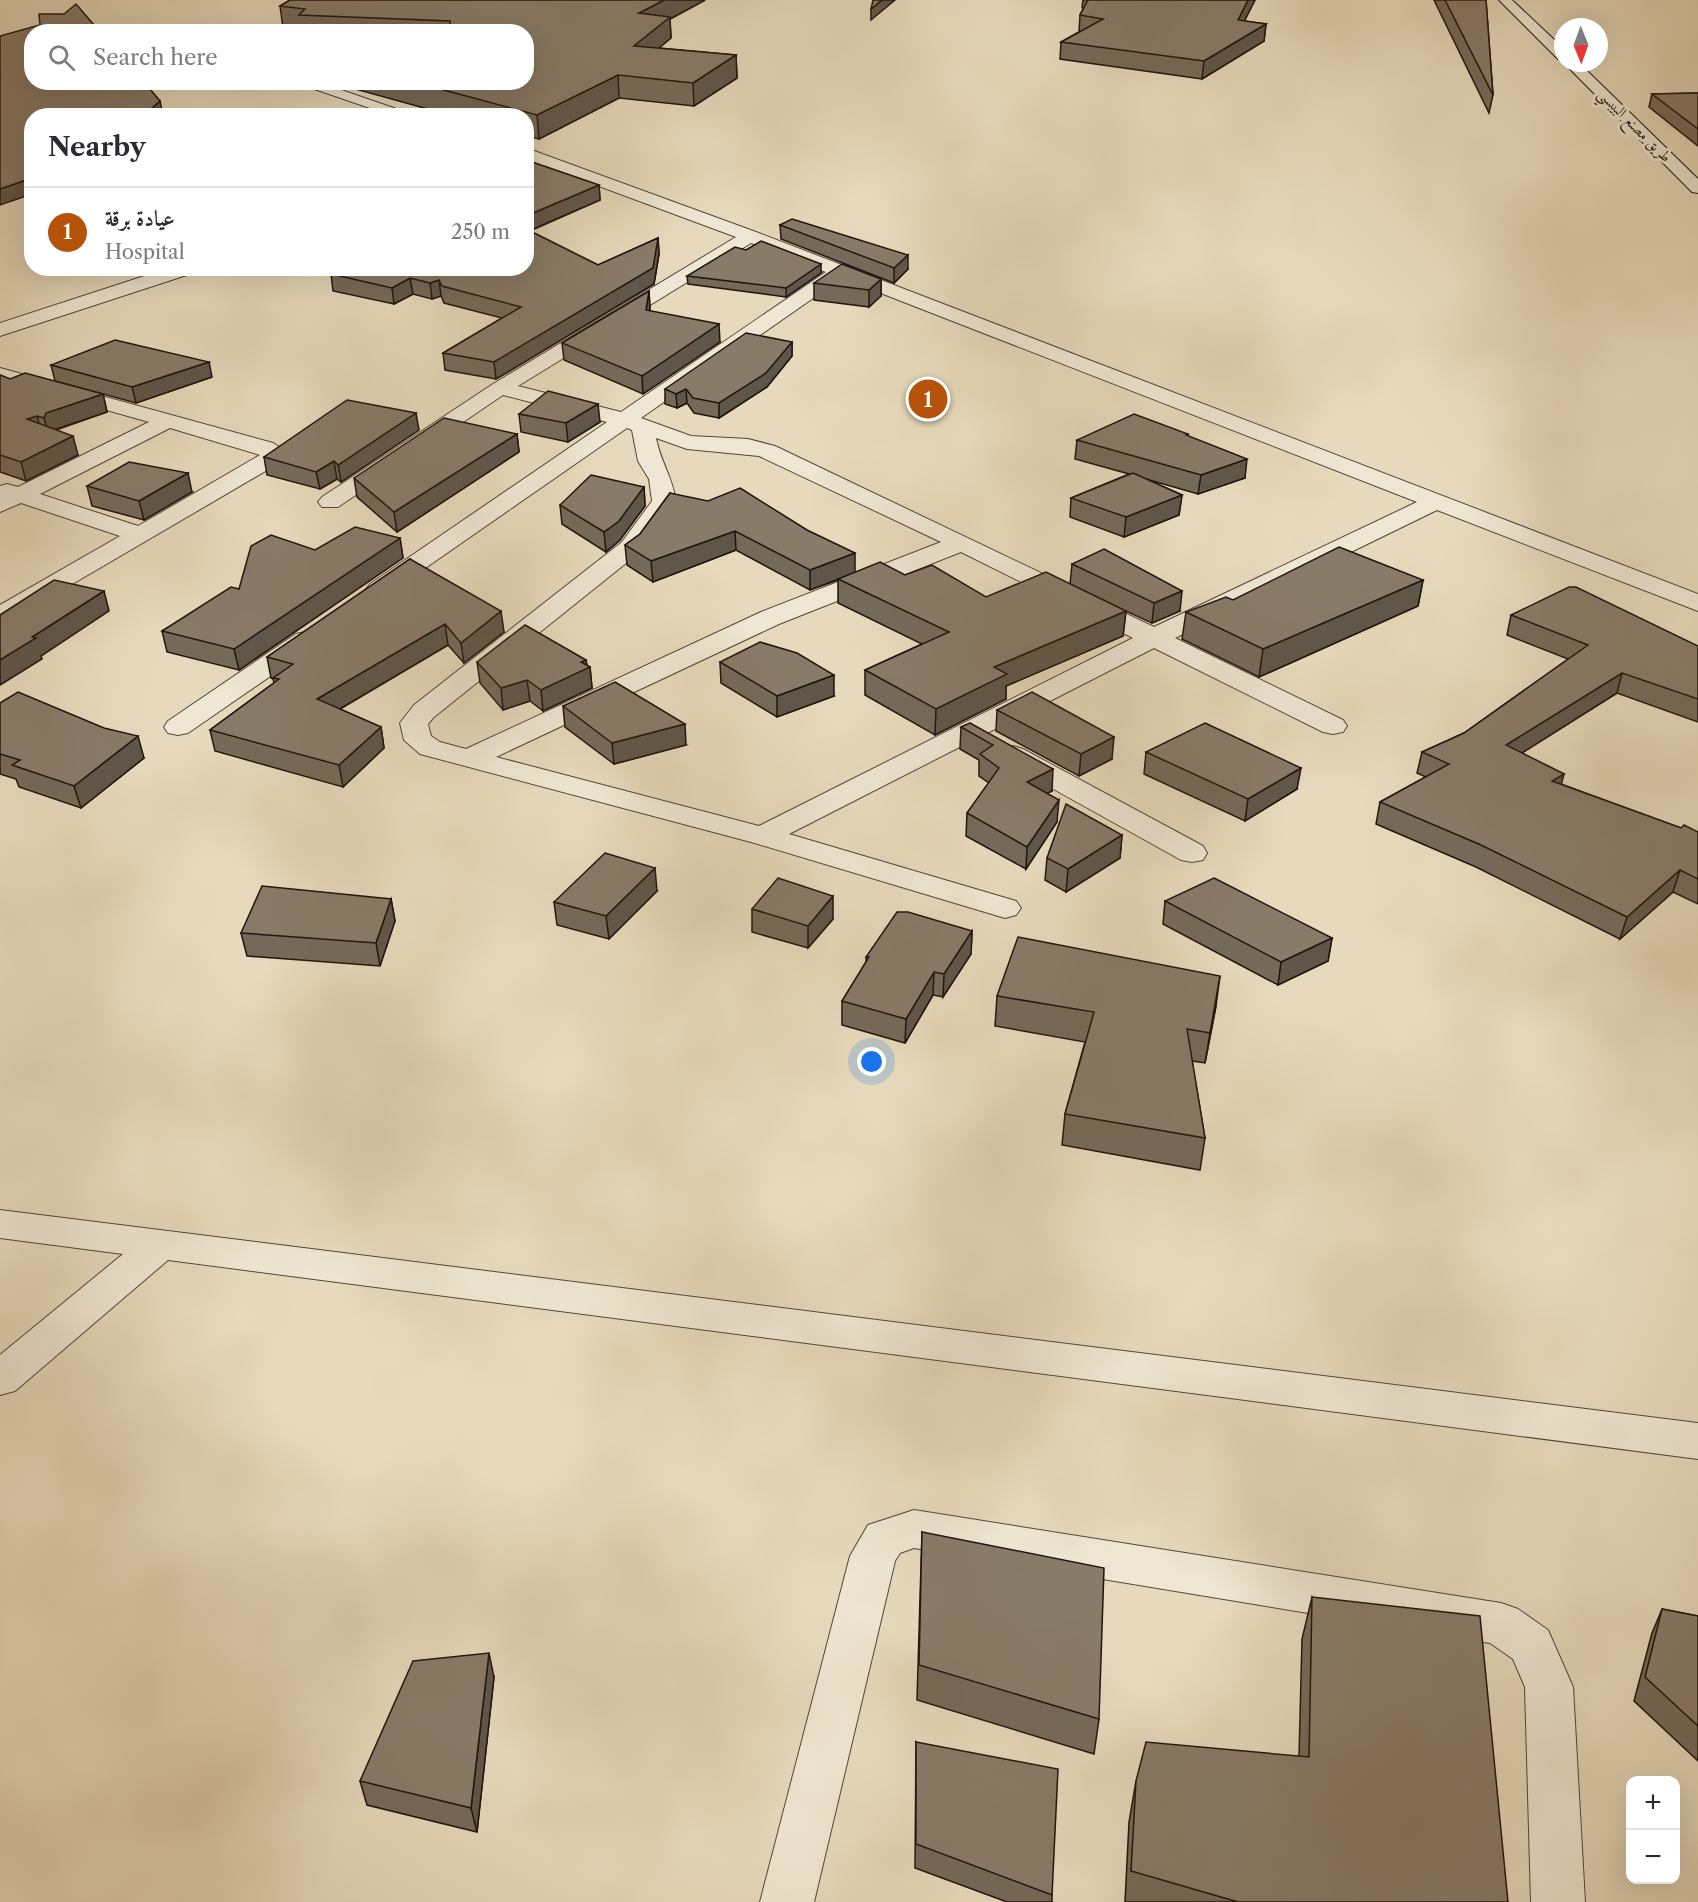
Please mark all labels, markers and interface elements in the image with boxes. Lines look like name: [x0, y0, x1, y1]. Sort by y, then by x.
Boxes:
north arrow: [1554, 18, 1608, 72]
search box: [24, 24, 534, 90]
icon: search: [45, 41, 78, 74]
text: Search here: [93, 44, 218, 71]
street label: طريق مصنع البيبسي: [1591, 84, 1676, 169]
text: Nearby: [48, 131, 146, 163]
text: عيادة برقة: [105, 205, 175, 232]
text: 1: [63, 220, 72, 244]
text: 250 m: [451, 220, 510, 244]
text: Hospital: [105, 240, 185, 264]
pin: 1: [908, 376, 948, 422]
your location: [857, 1047, 886, 1076]
map controls: [1626, 1776, 1680, 1884]
button: +: [1626, 1776, 1680, 1830]
button: −: [1626, 1830, 1680, 1884]

